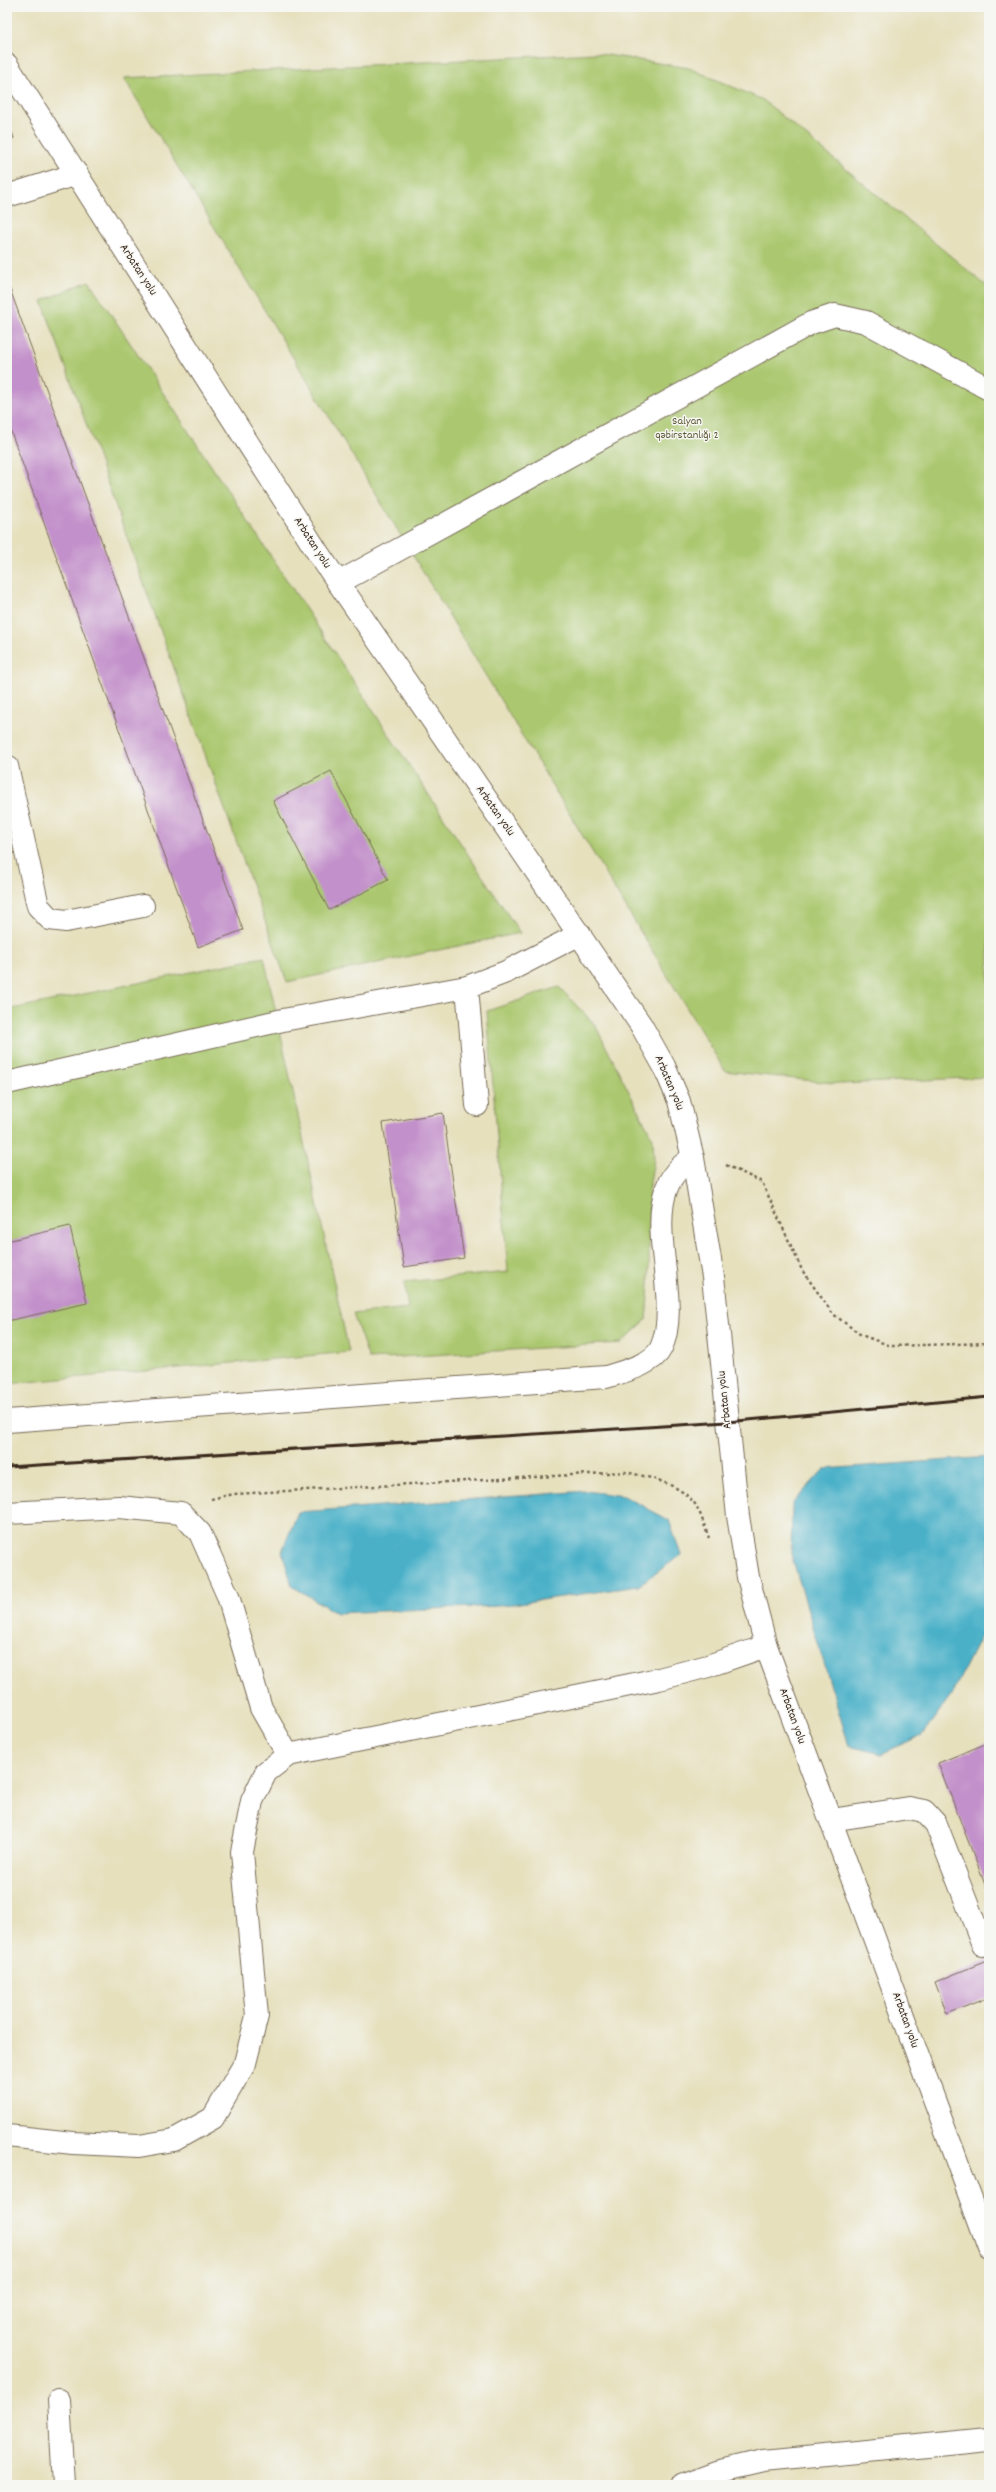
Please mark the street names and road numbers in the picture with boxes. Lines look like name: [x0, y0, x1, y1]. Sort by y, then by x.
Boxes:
street label: Arbatan yolu: [115, 241, 161, 299]
street label: Arbatan yolu: [289, 514, 335, 572]
street label: Arbatan yolu: [471, 782, 519, 840]
street label: Arbatan yolu: [650, 1053, 688, 1113]
street label: Arbatan yolu: [713, 1370, 737, 1430]
street label: Arbatan yolu: [774, 1686, 810, 1746]
street label: Arbatan yolu: [887, 1990, 923, 2050]

